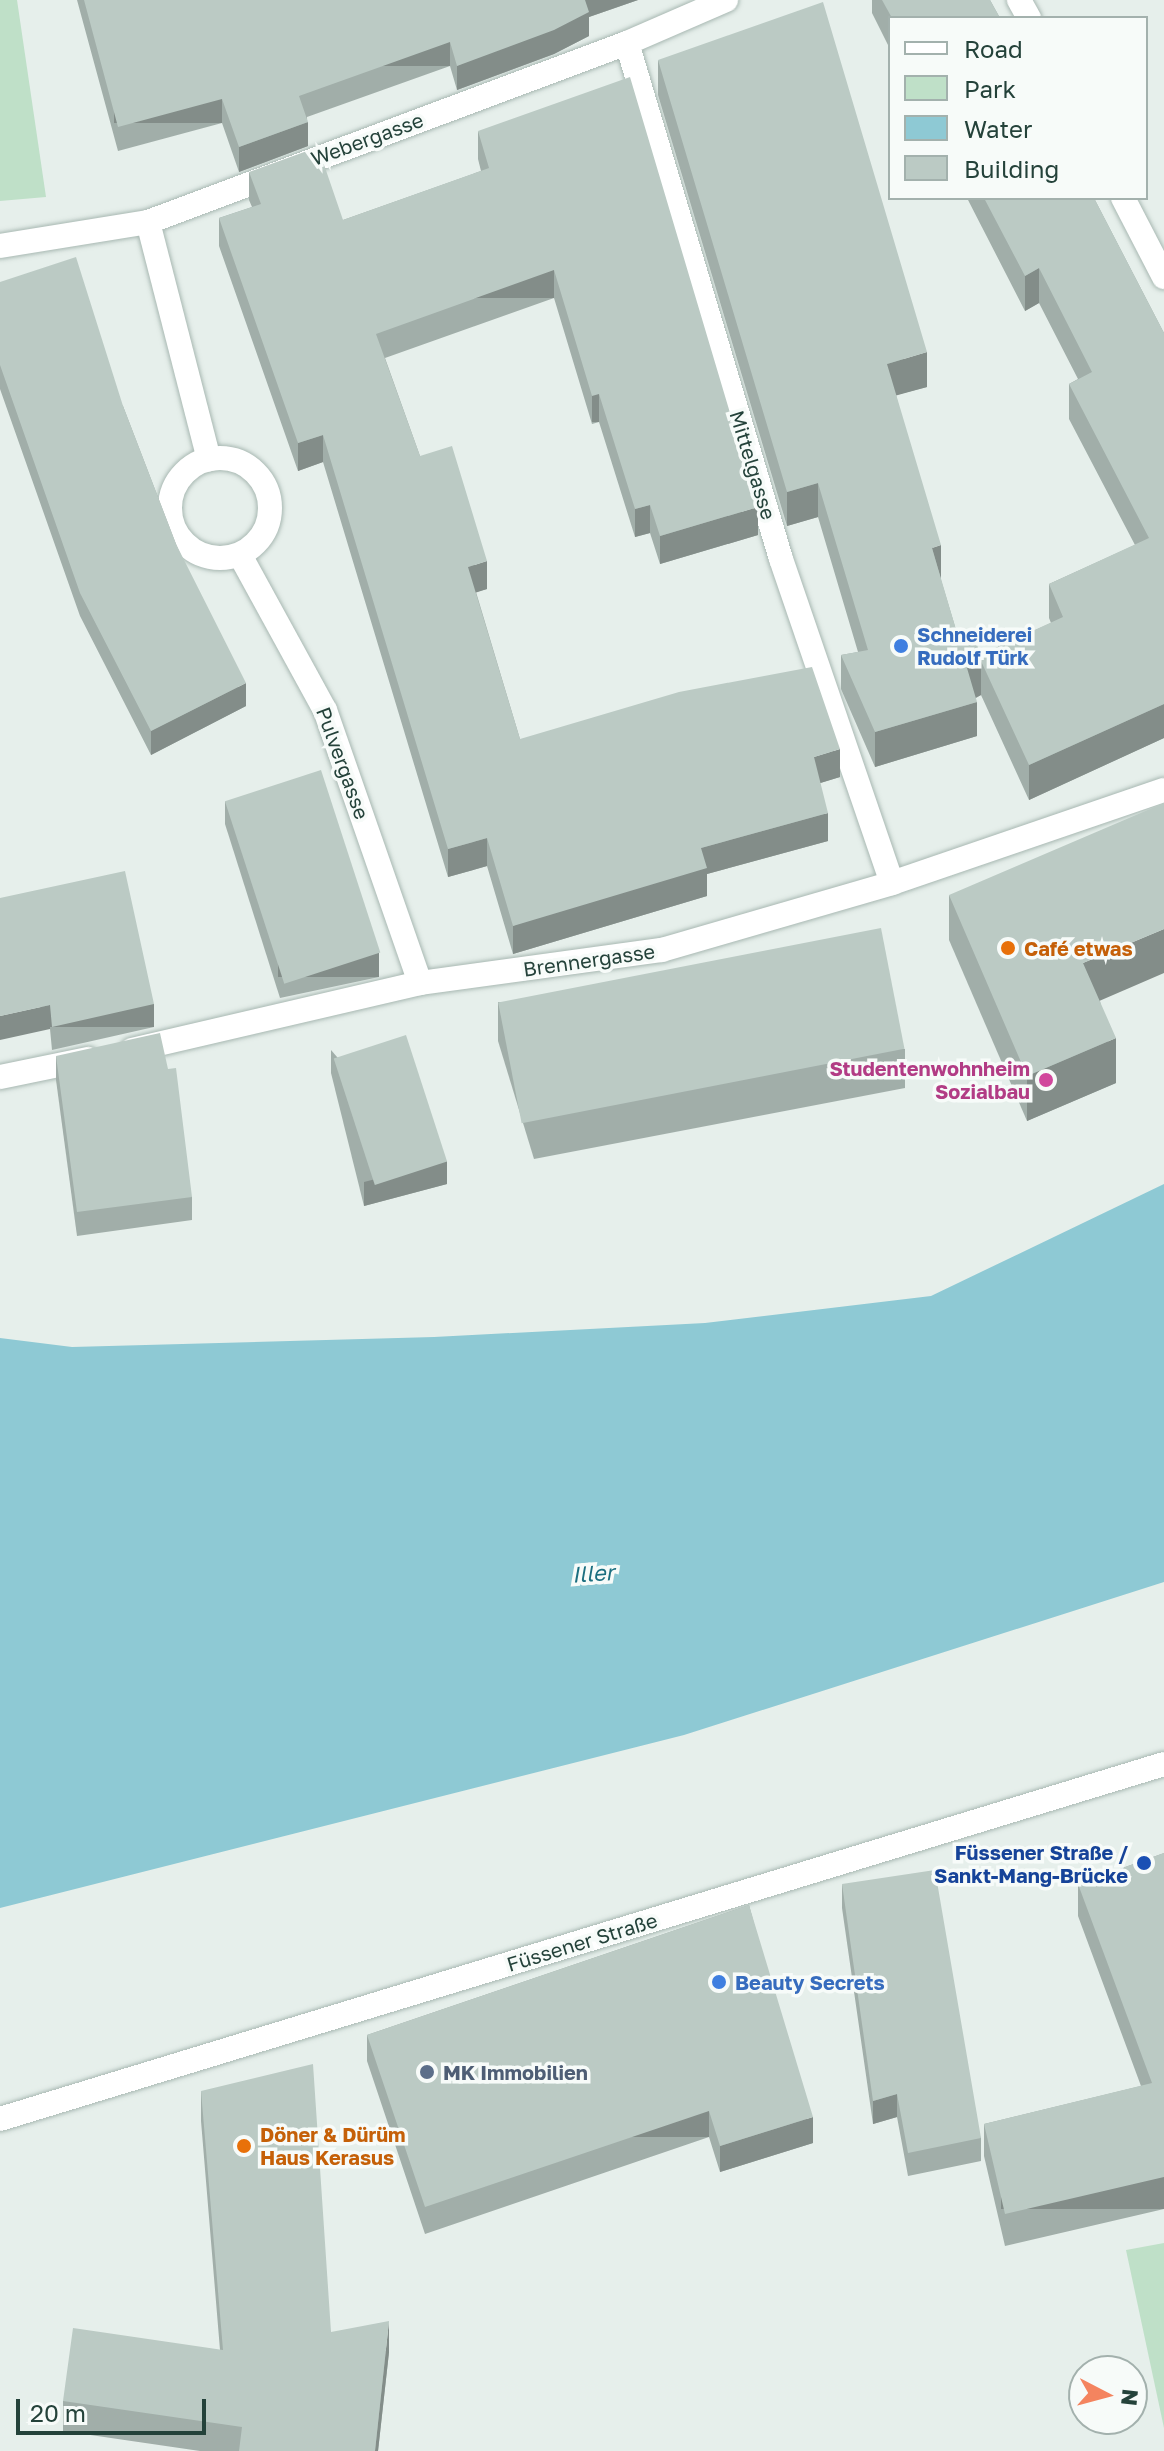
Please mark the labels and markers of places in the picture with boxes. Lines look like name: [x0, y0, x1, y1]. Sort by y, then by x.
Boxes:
place label: Schneiderei Rudolf Türk: [917, 622, 1032, 669]
marker: Schneiderei Rudolf Türk: [892, 637, 910, 655]
place label: Café etwas: [1024, 936, 1133, 960]
marker: Café etwas: [999, 939, 1017, 957]
place label: Studentenwohnheim Sozialbau: [829, 1056, 1030, 1103]
marker: Studentenwohnheim Sozialbau: [1037, 1071, 1055, 1089]
place label: Füssener Straße / Sankt-Mang-Brücke: [934, 1840, 1128, 1887]
marker: Füssener Straße / Sankt-Mang-Brücke: [1135, 1854, 1153, 1872]
place label: Beauty Secrets: [735, 1970, 885, 1994]
marker: Beauty Secrets: [710, 1973, 728, 1991]
place label: MK Immobilien: [443, 2060, 588, 2084]
marker: MK Immobilien: [418, 2063, 436, 2081]
place label: Döner & Dürüm Haus Kerasus: [260, 2122, 406, 2169]
marker: Döner & Dürüm Haus Kerasus: [235, 2137, 253, 2155]

